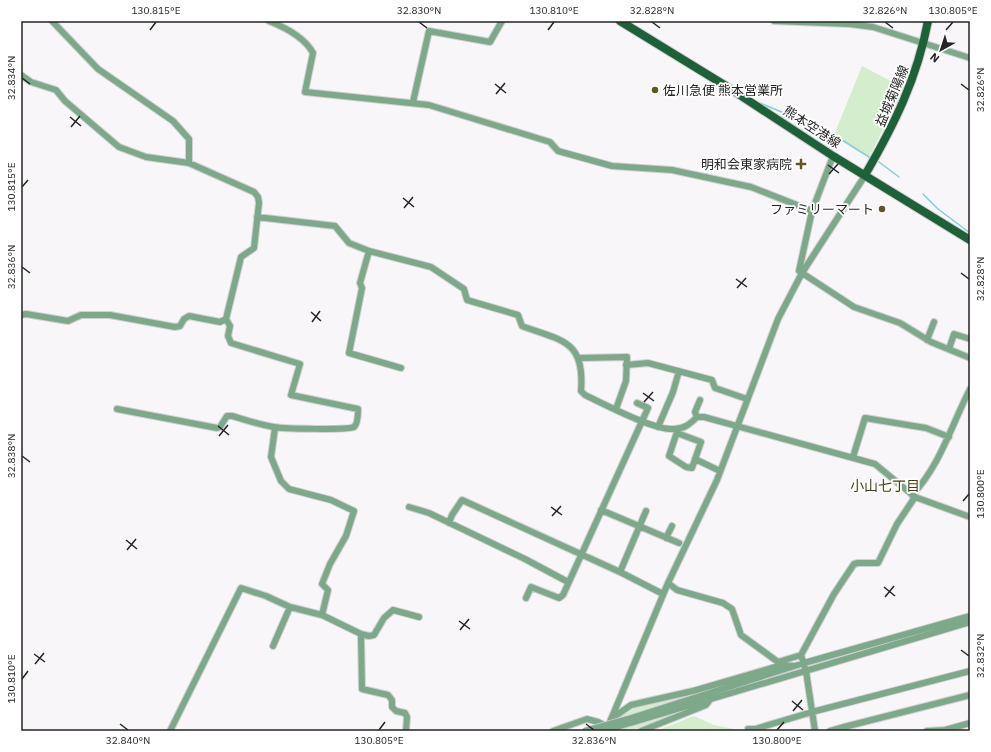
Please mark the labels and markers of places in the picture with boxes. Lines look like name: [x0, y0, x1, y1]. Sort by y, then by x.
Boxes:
place label: 佐川急便 熊本営業所: [663, 82, 783, 99]
marker: 佐川急便 熊本営業所: [650, 85, 660, 95]
place label: 明和会東家病院: [701, 156, 792, 173]
marker: 明和会東家病院: [795, 158, 807, 170]
place label: ファミリーマート: [770, 201, 874, 218]
marker: ファミリーマート: [877, 204, 887, 214]

